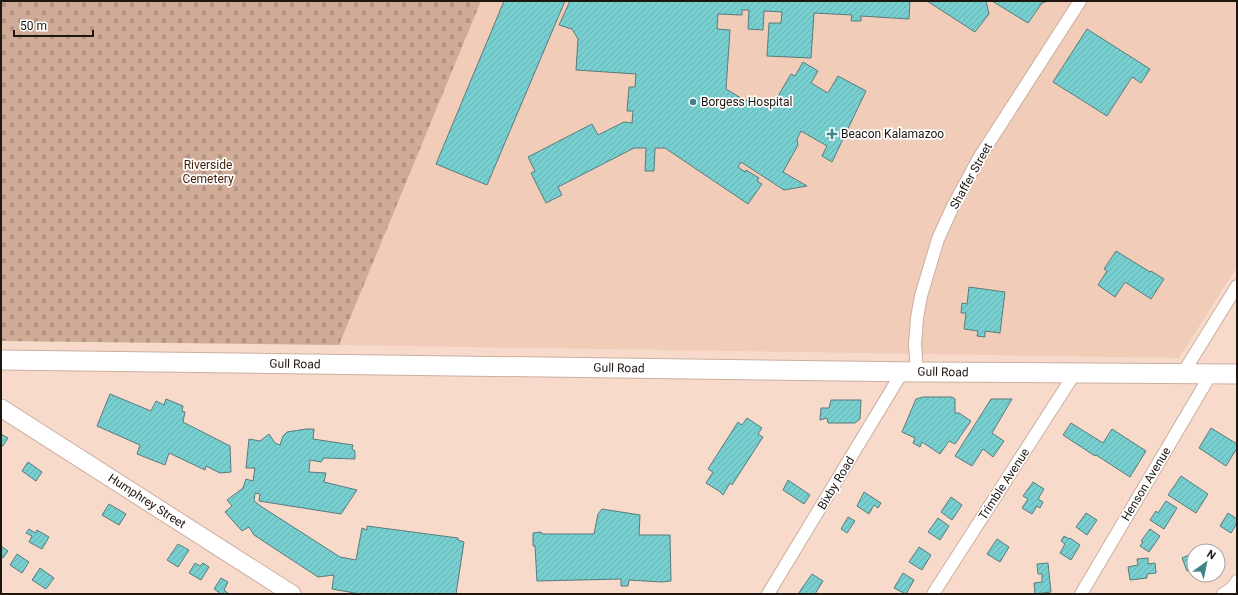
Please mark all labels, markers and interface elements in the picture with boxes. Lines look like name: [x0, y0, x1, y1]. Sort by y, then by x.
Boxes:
scale bar: [14, 12, 93, 38]
text: 50 m: [20, 19, 47, 33]
place label: Borgess Hospital: [701, 95, 792, 109]
marker: Borgess Hospital: [688, 97, 698, 107]
place label: Beacon Kalamazoo: [841, 127, 944, 141]
marker: Beacon Kalamazoo: [826, 128, 838, 140]
street label: Shaffer Street: [947, 140, 995, 212]
park label: Riverside Cemetery: [182, 158, 234, 186]
street label: Gull Road: [269, 357, 321, 371]
street label: Gull Road: [593, 361, 645, 375]
street label: Gull Road: [917, 365, 969, 379]
street label: Henson Avenue: [1119, 445, 1173, 523]
street label: Trimble Avenue: [976, 446, 1032, 522]
street label: Bixby Road: [815, 454, 857, 512]
street label: Humphrey Street: [106, 471, 188, 531]
north arrow: [1186, 543, 1226, 583]
text: N: [1204, 547, 1218, 563]

